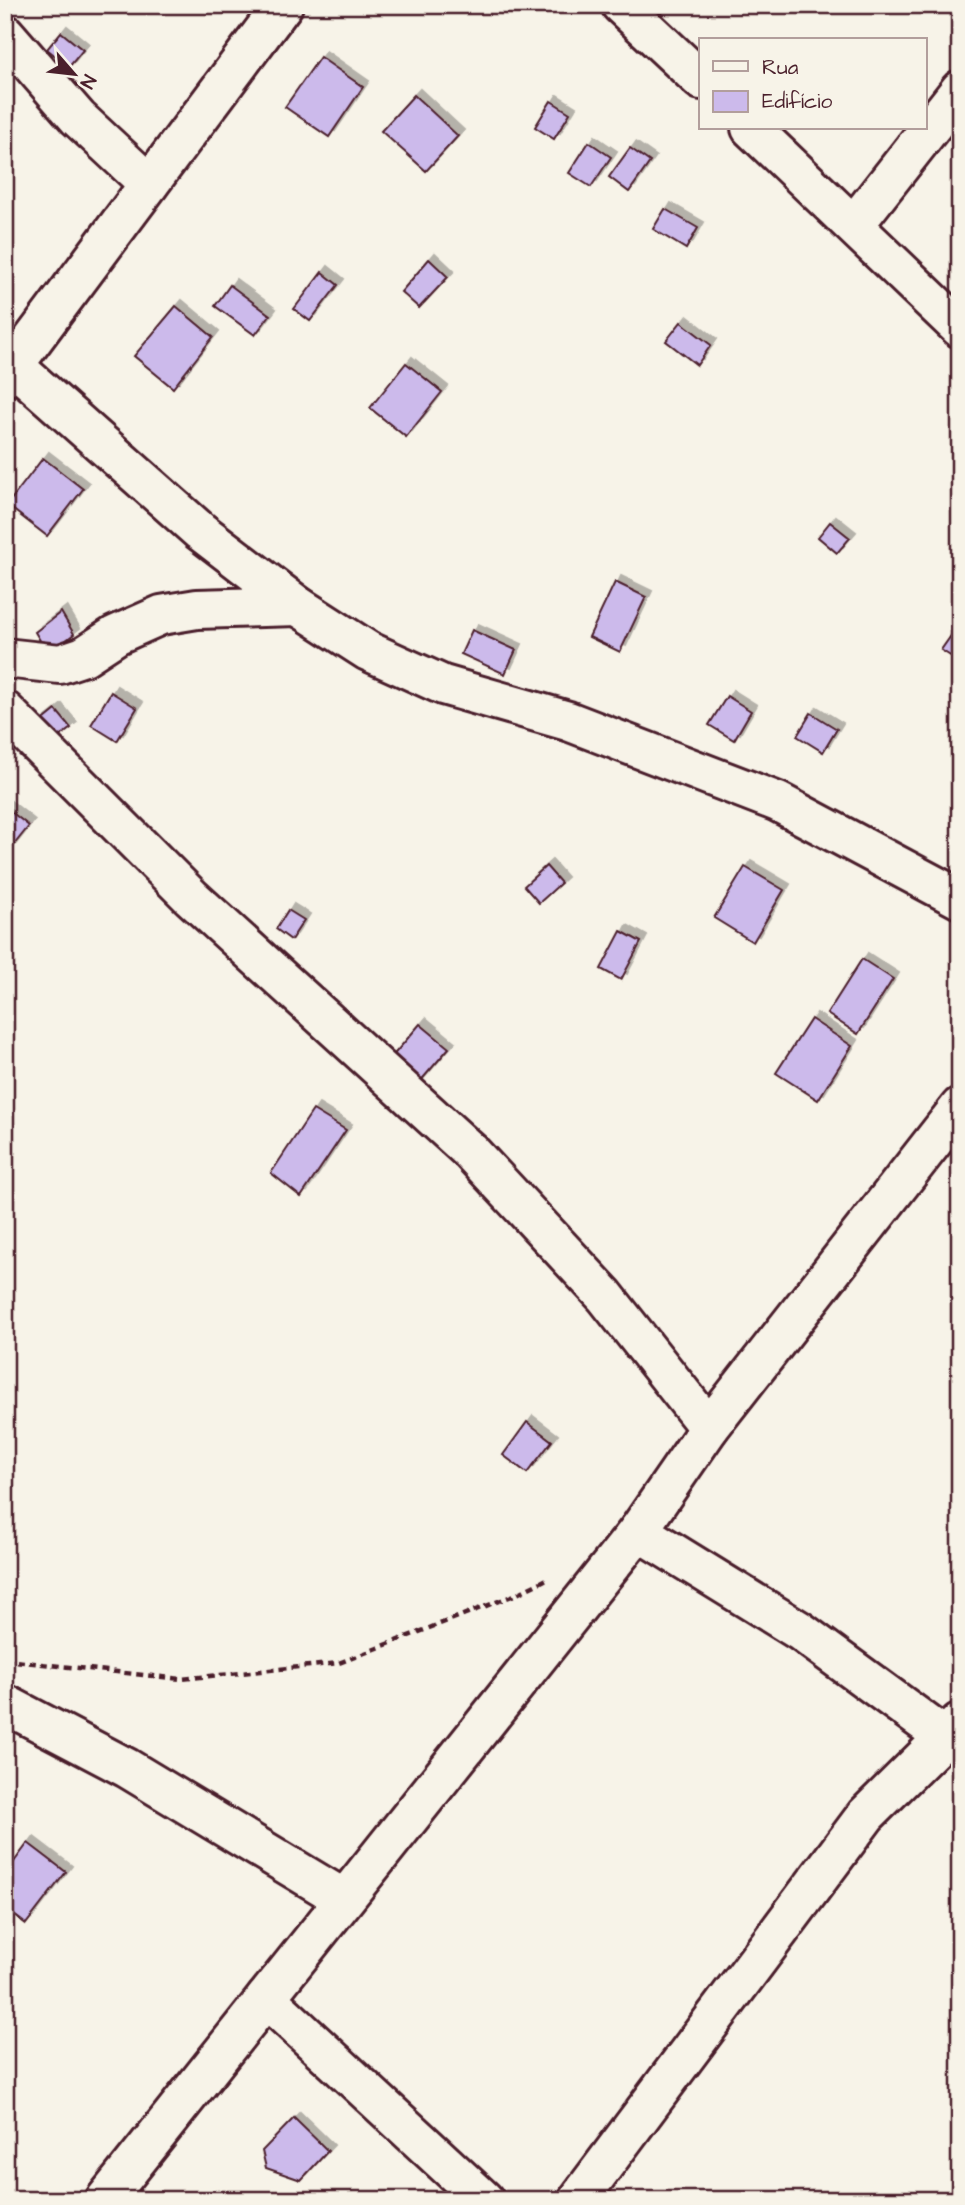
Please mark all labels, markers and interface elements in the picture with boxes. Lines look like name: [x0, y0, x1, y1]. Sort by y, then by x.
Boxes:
north arrow: [38, 38, 108, 108]
legend: [699, 38, 926, 130]
text: Rua: [762, 53, 799, 82]
text: N: [73, 70, 102, 93]
text: Edifício: [762, 87, 832, 116]

